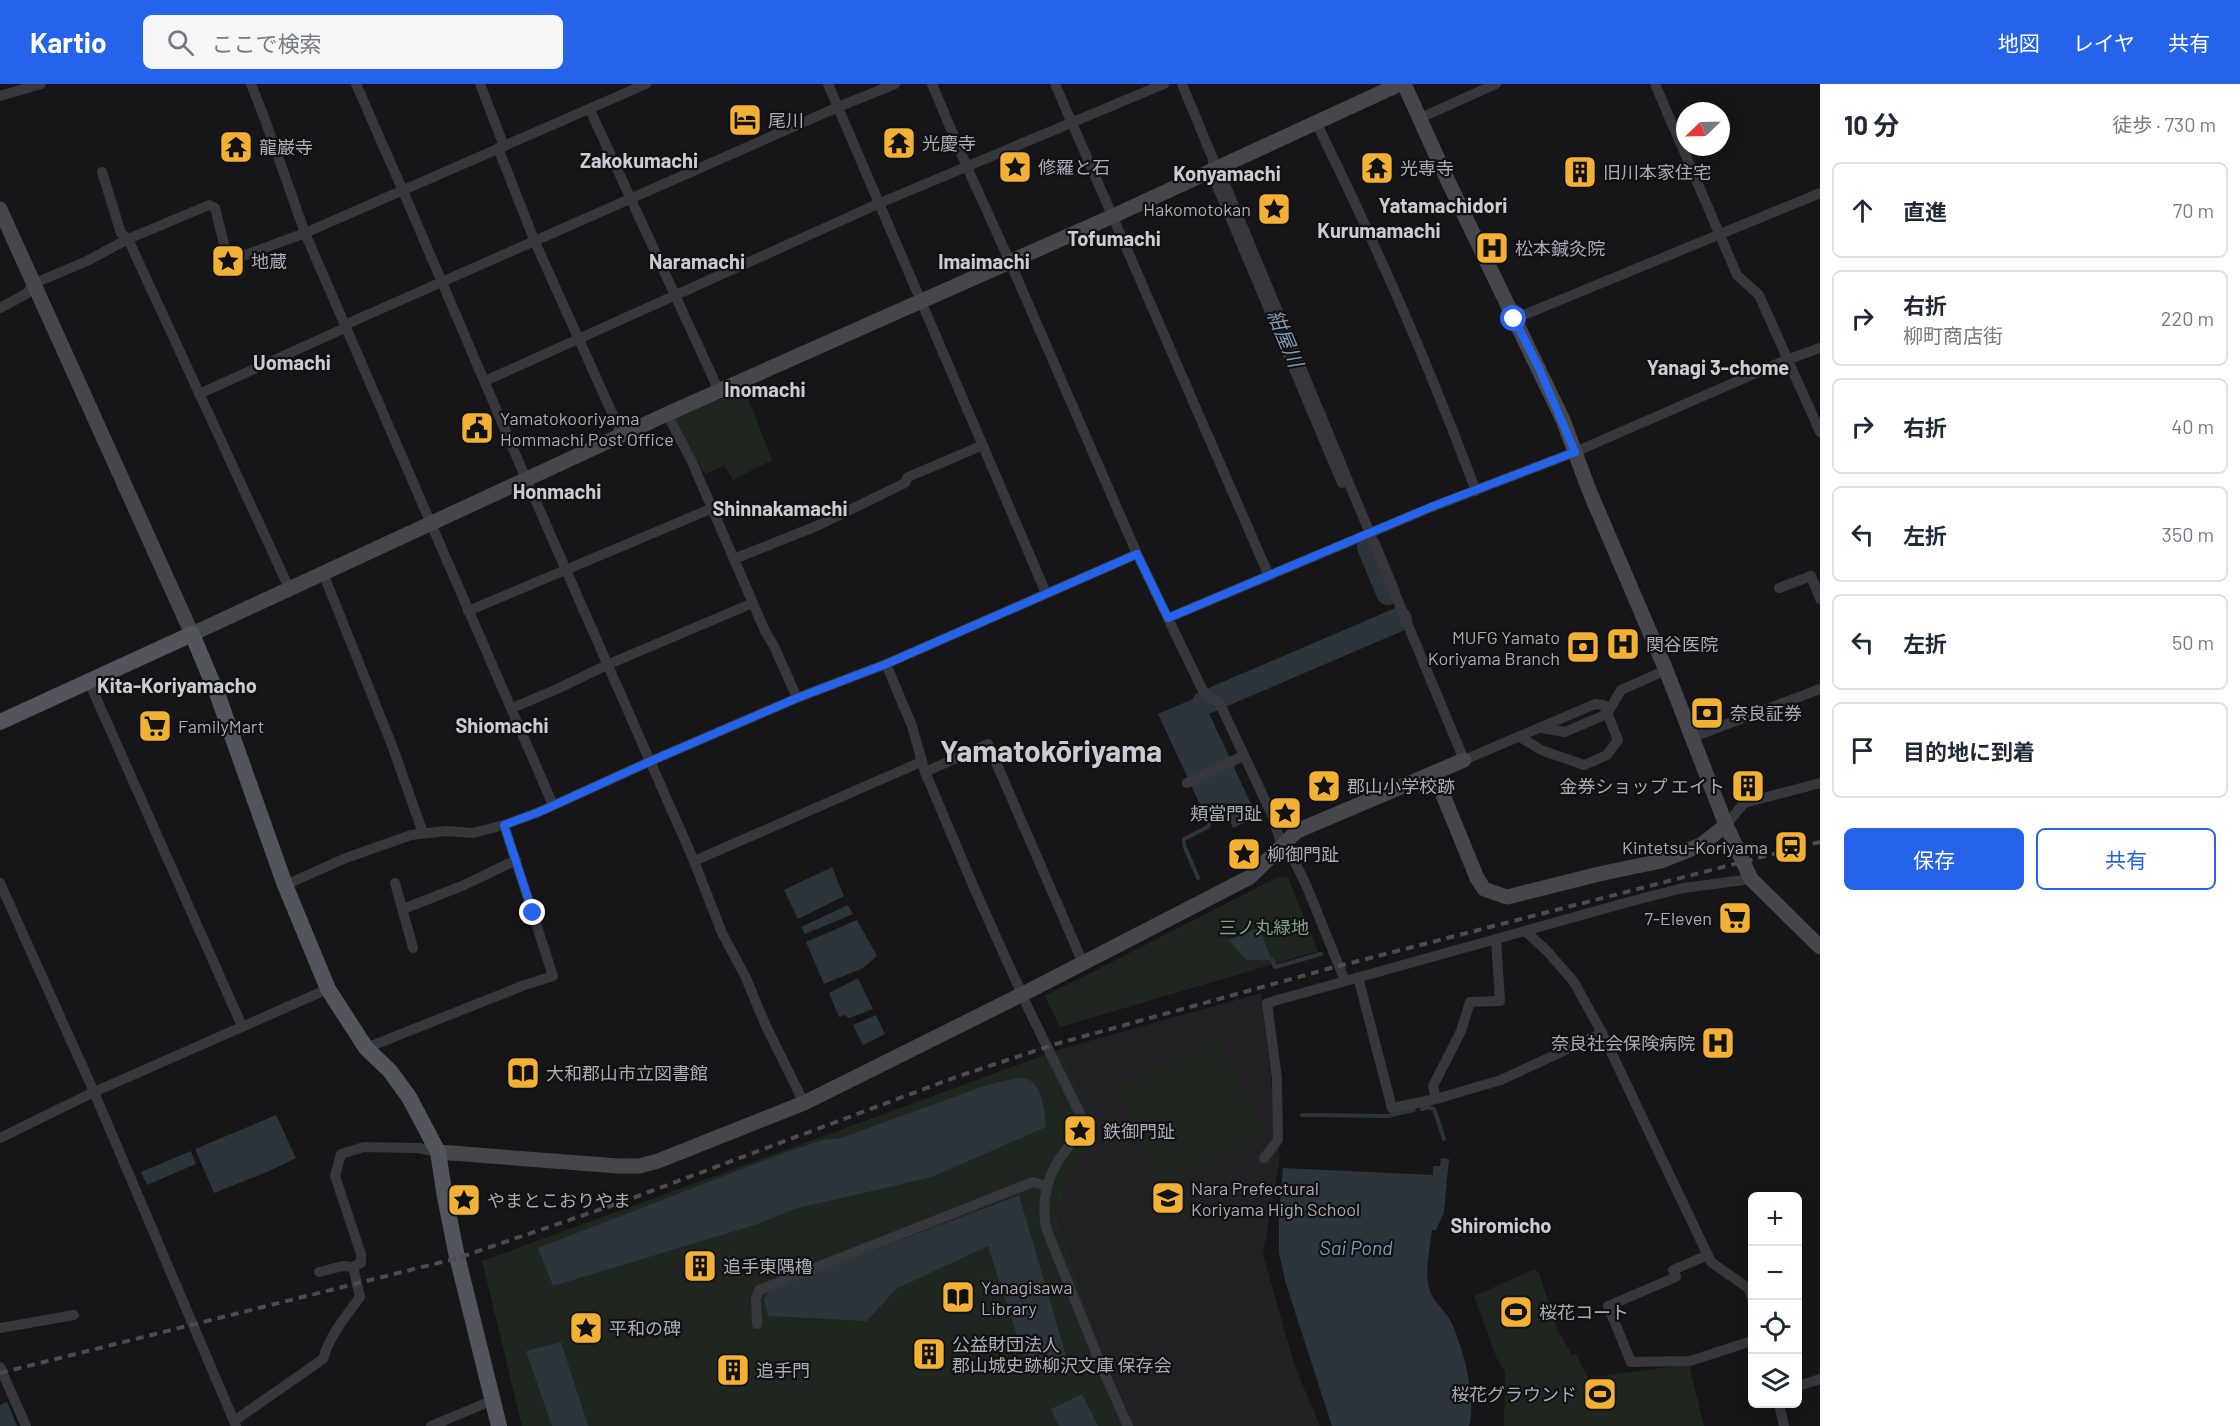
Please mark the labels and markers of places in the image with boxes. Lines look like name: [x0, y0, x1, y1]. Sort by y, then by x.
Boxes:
hotel icon: 尾川: [727, 102, 763, 138]
place label: 尾川: [768, 109, 804, 131]
temple icon: 光慶寺: [881, 125, 917, 161]
temple icon: 龍巌寺: [218, 129, 254, 165]
place label: 光慶寺: [922, 132, 976, 154]
place label: 龍巌寺: [259, 136, 313, 158]
place icon: 修羅と石: [997, 149, 1033, 185]
temple icon: 光専寺: [1359, 150, 1395, 186]
building icon: 旧川本家住宅: [1562, 154, 1598, 190]
place label: 修羅と石: [1038, 156, 1110, 178]
place label: 光専寺: [1400, 157, 1454, 179]
place label: 旧川本家住宅: [1603, 161, 1711, 183]
place icon: Hakomotokan: [1256, 191, 1292, 227]
place label: Hakomotokan: [1143, 198, 1251, 220]
hospital icon: 松本鍼灸院: [1474, 230, 1510, 266]
place label: 松本鍼灸院: [1515, 237, 1605, 259]
place icon: 地蔵: [210, 243, 246, 279]
place label: 地蔵: [251, 250, 287, 272]
place label: Yamatokooriyama Hommachi Post Office: [500, 407, 674, 450]
public building icon: Yamatokooriyama Hommachi Post Office: [459, 410, 495, 446]
place label: MUFG Yamato Koriyama Branch: [1428, 626, 1560, 669]
hospital icon: 関谷医院: [1605, 626, 1641, 662]
bank icon: MUFG Yamato Koriyama Branch: [1565, 629, 1601, 665]
place label: 関谷医院: [1646, 633, 1718, 655]
bank icon: 奈良証券: [1689, 695, 1725, 731]
place label: 奈良証券: [1730, 702, 1802, 724]
supermarket icon: FamilyMart: [137, 708, 173, 744]
place label: FamilyMart: [178, 715, 264, 737]
place icon: 郡山小学校跡: [1306, 768, 1342, 804]
building icon: 金券ショップ エイト: [1730, 768, 1766, 804]
place label: 郡山小学校跡: [1347, 775, 1455, 797]
place label: 金券ショップ エイト: [1559, 775, 1725, 797]
place icon: 頬當門趾: [1267, 795, 1303, 831]
place label: 頬當門趾: [1190, 802, 1262, 824]
station icon: Kintetsu-Koriyama: [1773, 829, 1809, 865]
place icon: 柳御門趾: [1226, 836, 1262, 872]
place label: Kintetsu-Koriyama: [1622, 836, 1768, 858]
place label: 柳御門趾: [1267, 843, 1339, 865]
supermarket icon: 7-Eleven: [1717, 900, 1753, 936]
place label: 7-Eleven: [1644, 907, 1712, 929]
hospital icon: 奈良社会保険病院: [1700, 1025, 1736, 1061]
place label: 奈良社会保険病院: [1551, 1032, 1695, 1054]
library icon: 大和郡山市立図書館: [505, 1055, 541, 1091]
place label: 大和郡山市立図書館: [546, 1062, 708, 1084]
place icon: 鉄御門趾: [1062, 1113, 1098, 1149]
place label: 鉄御門趾: [1103, 1120, 1175, 1142]
place label: Nara Prefectural Koriyama High School: [1191, 1177, 1360, 1220]
school or university icon: Nara Prefectural Koriyama High School: [1150, 1180, 1186, 1216]
place icon: やまとこおりやま: [446, 1182, 482, 1218]
place label: やまとこおりやま: [487, 1189, 631, 1211]
building icon: 追手東隅櫓: [682, 1248, 718, 1284]
place label: 追手東隅櫓: [723, 1255, 813, 1277]
place label: Yanagisawa Library: [981, 1276, 1072, 1319]
library icon: Yanagisawa Library: [940, 1279, 976, 1315]
sports icon: 桜花コート: [1498, 1294, 1534, 1330]
place label: 桜花コート: [1539, 1301, 1629, 1323]
place icon: 平和の碑: [568, 1310, 604, 1346]
place label: 平和の碑: [609, 1317, 681, 1339]
place label: 公益財団法人 郡山城史跡柳沢文庫 保存会: [952, 1333, 1172, 1376]
building icon: 公益財団法人 郡山城史跡柳沢文庫 保存会: [911, 1336, 947, 1372]
building icon: 追手門: [715, 1352, 751, 1388]
place label: 追手門: [756, 1359, 810, 1381]
sports icon: 桜花グラウンド: [1582, 1376, 1618, 1412]
place label: 桜花グラウンド: [1451, 1383, 1577, 1405]

